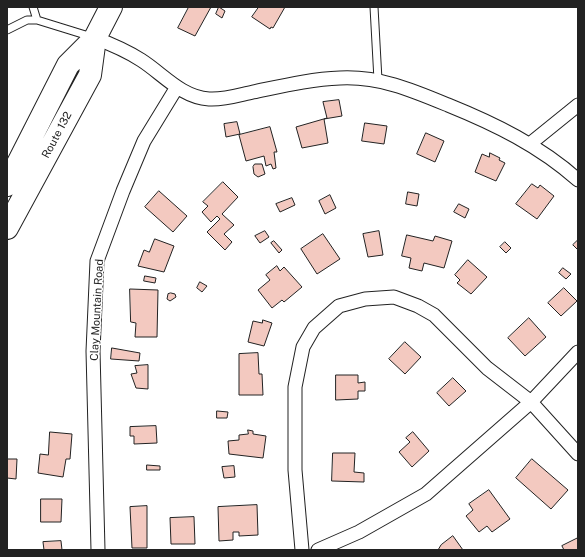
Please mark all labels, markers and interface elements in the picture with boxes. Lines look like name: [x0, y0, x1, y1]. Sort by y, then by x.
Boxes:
street label: Route 132: [39, 109, 75, 161]
street label: Clay Mountain Road: [88, 259, 106, 361]

